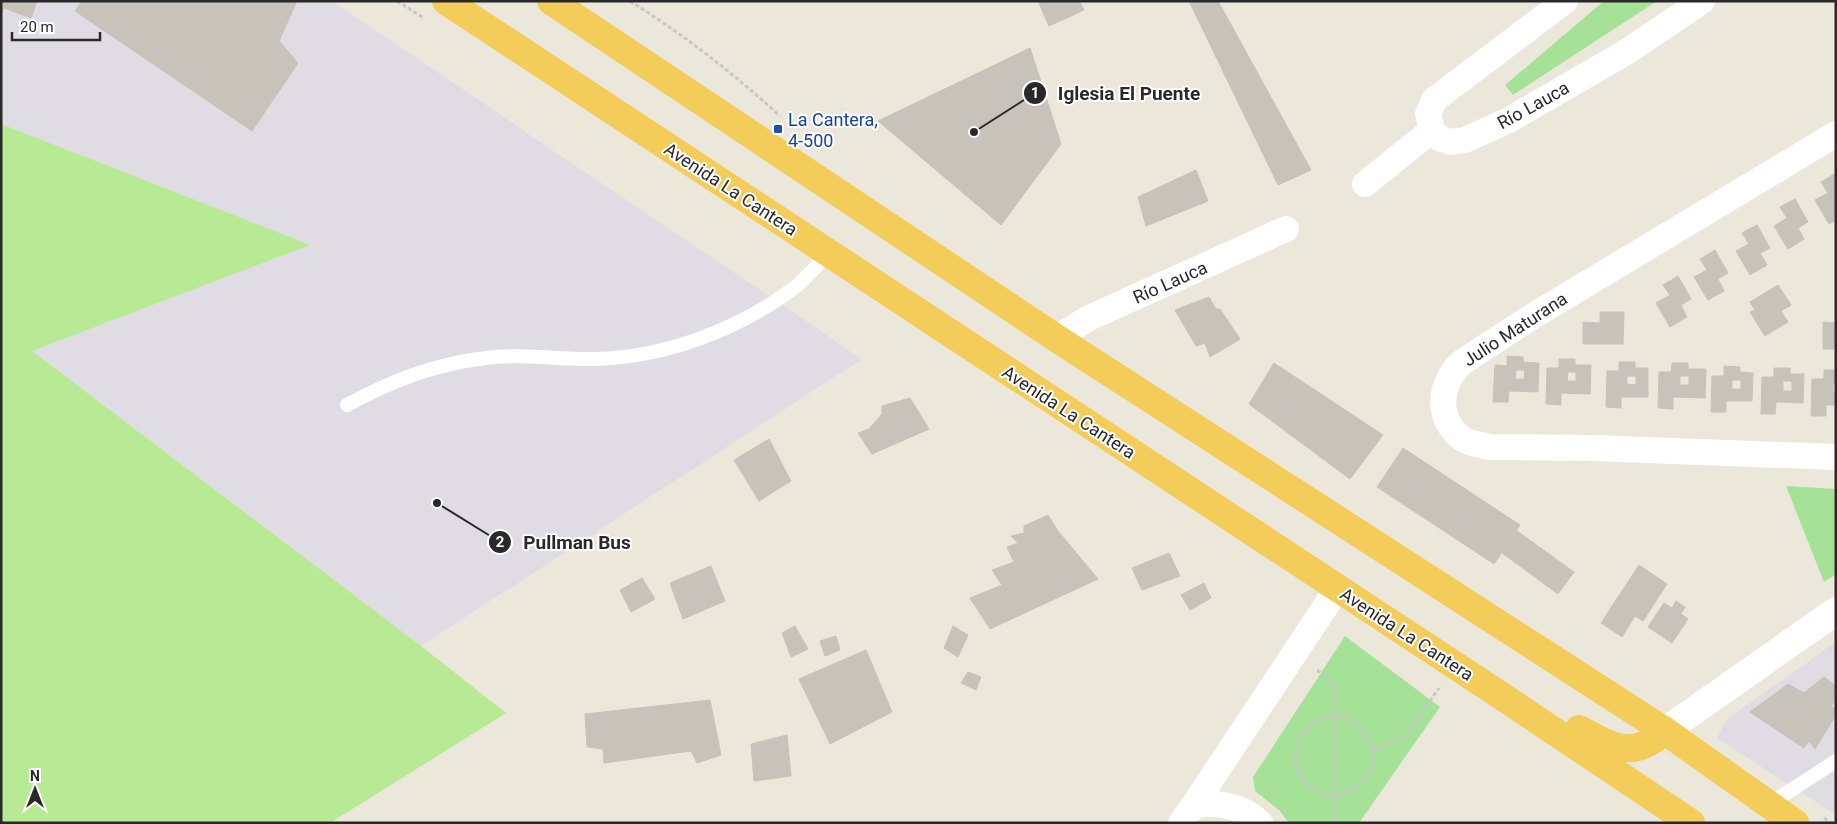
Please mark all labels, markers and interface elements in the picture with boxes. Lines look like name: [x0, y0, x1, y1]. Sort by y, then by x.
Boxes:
scale bar: [12, 10, 100, 42]
text: 20 m: [20, 18, 54, 36]
callout: Iglesia El Puente: [1023, 76, 1210, 110]
street label: Río Lauca: [1493, 77, 1573, 133]
text: Iglesia El Puente: [1058, 82, 1200, 105]
text: 1: [1031, 84, 1039, 102]
place label: La Cantera, 4-500: [788, 109, 878, 151]
marker: La Cantera, 4-500: [772, 123, 784, 135]
street label: Avenida La Cantera: [660, 138, 802, 240]
street label: Río Lauca: [1130, 256, 1210, 308]
street label: Julio Maturana: [1459, 288, 1571, 370]
street label: Avenida La Cantera: [998, 361, 1140, 463]
callout: Pullman Bus: [488, 525, 640, 559]
text: Pullman Bus: [523, 531, 631, 554]
text: 2: [496, 533, 505, 551]
street label: Avenida La Cantera: [1336, 583, 1478, 685]
north arrow: [10, 764, 60, 814]
text: N: [30, 768, 40, 784]

